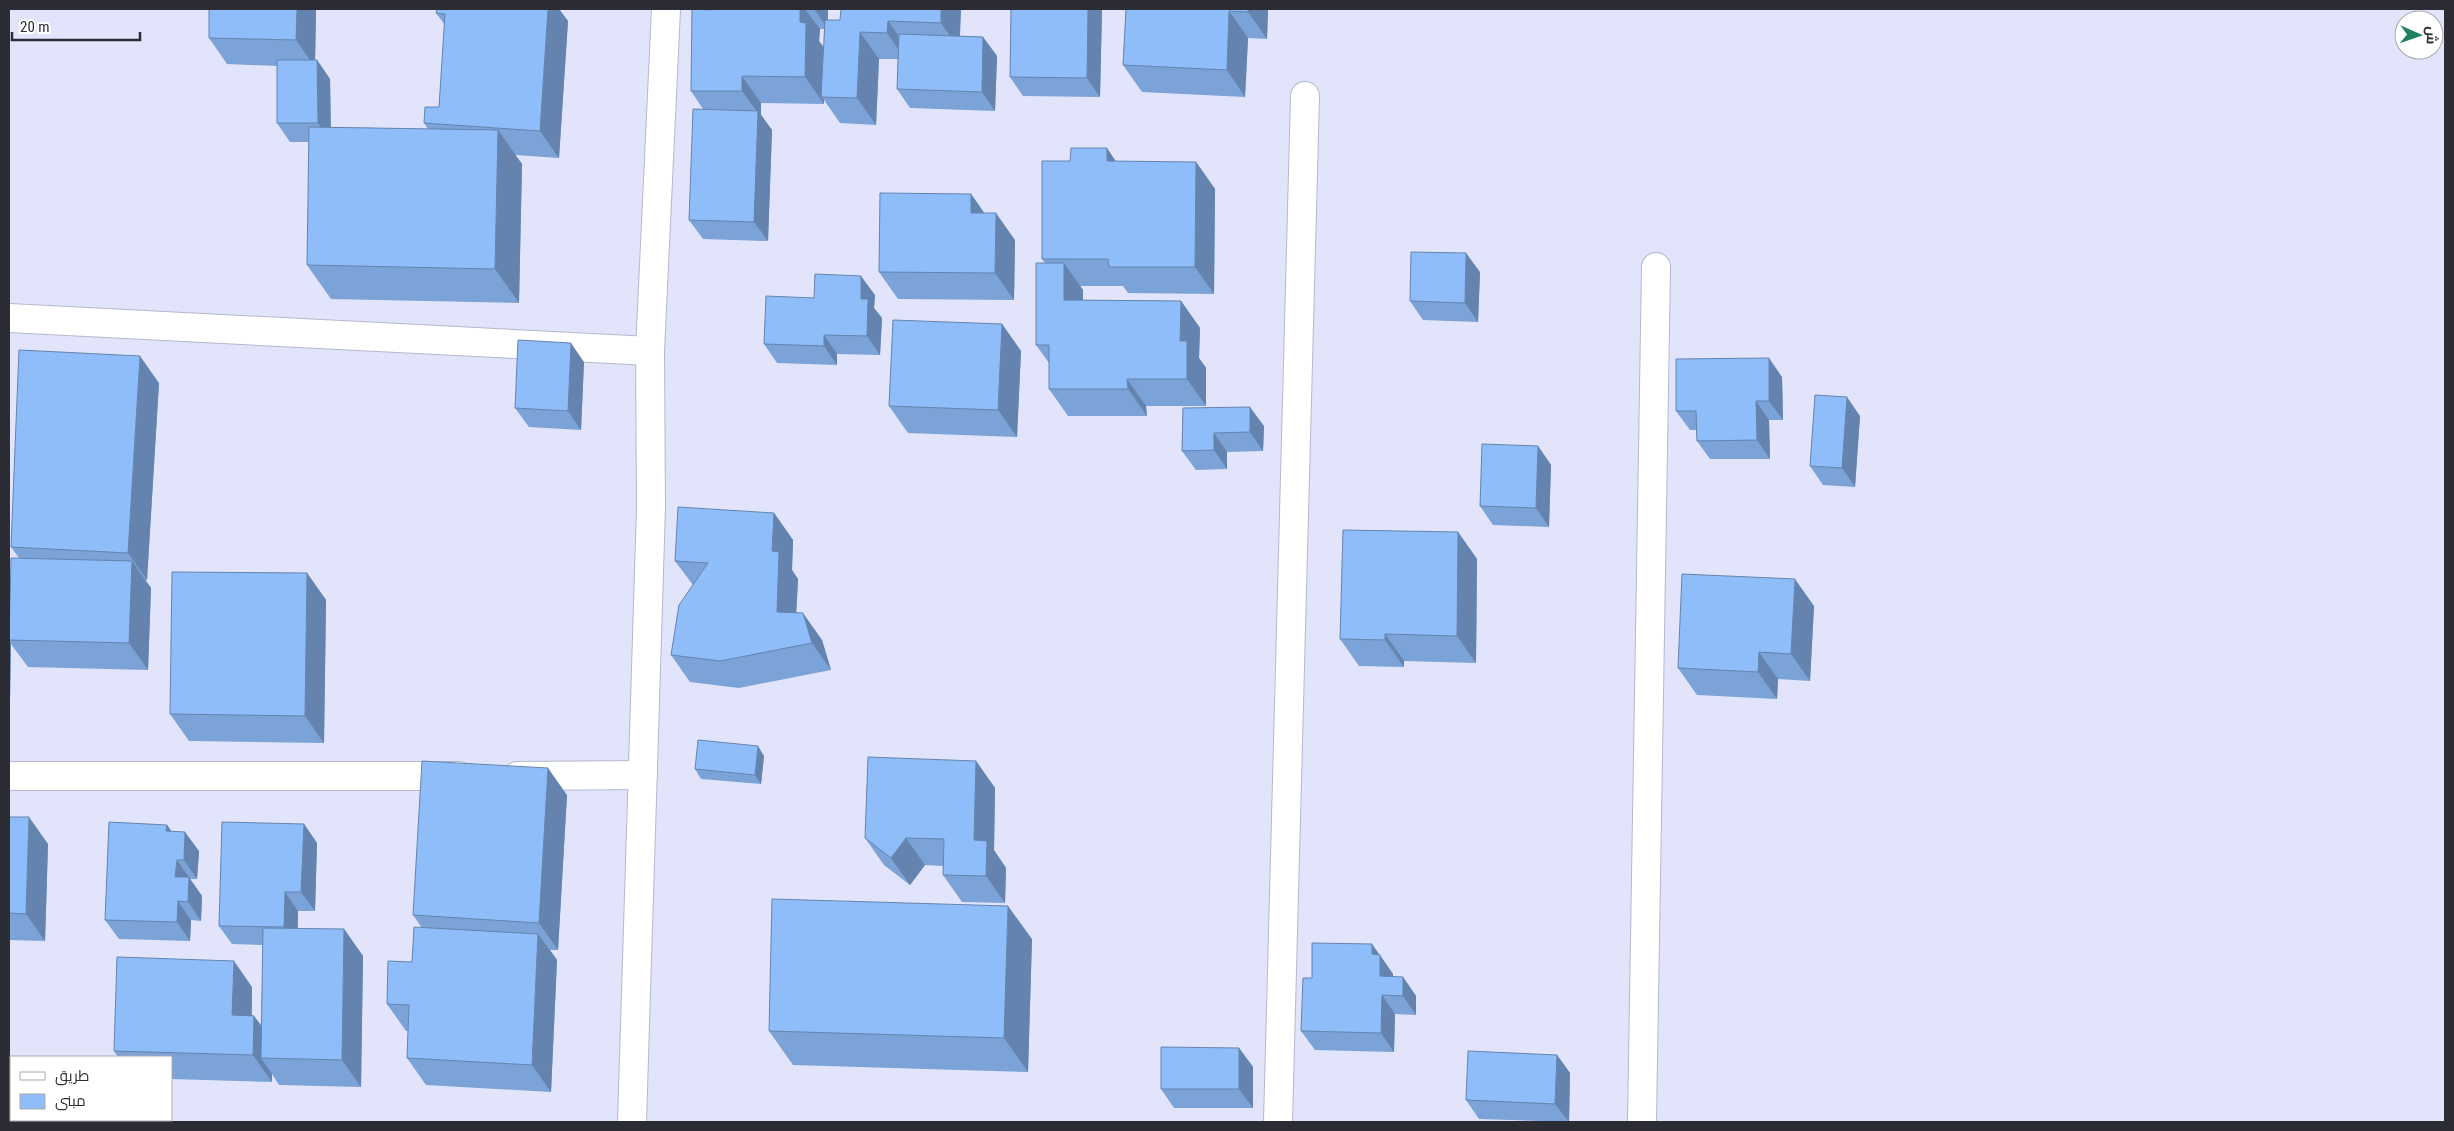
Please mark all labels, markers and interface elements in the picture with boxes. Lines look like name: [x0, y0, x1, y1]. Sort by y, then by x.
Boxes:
scale bar: [12, 10, 140, 42]
north arrow: [2394, 10, 2444, 60]
text: 20 m: [20, 18, 50, 36]
text: ش: [2423, 26, 2440, 45]
legend: [10, 1056, 172, 1121]
text: طريق: [55, 1067, 89, 1086]
text: مبنى: [55, 1092, 86, 1111]

